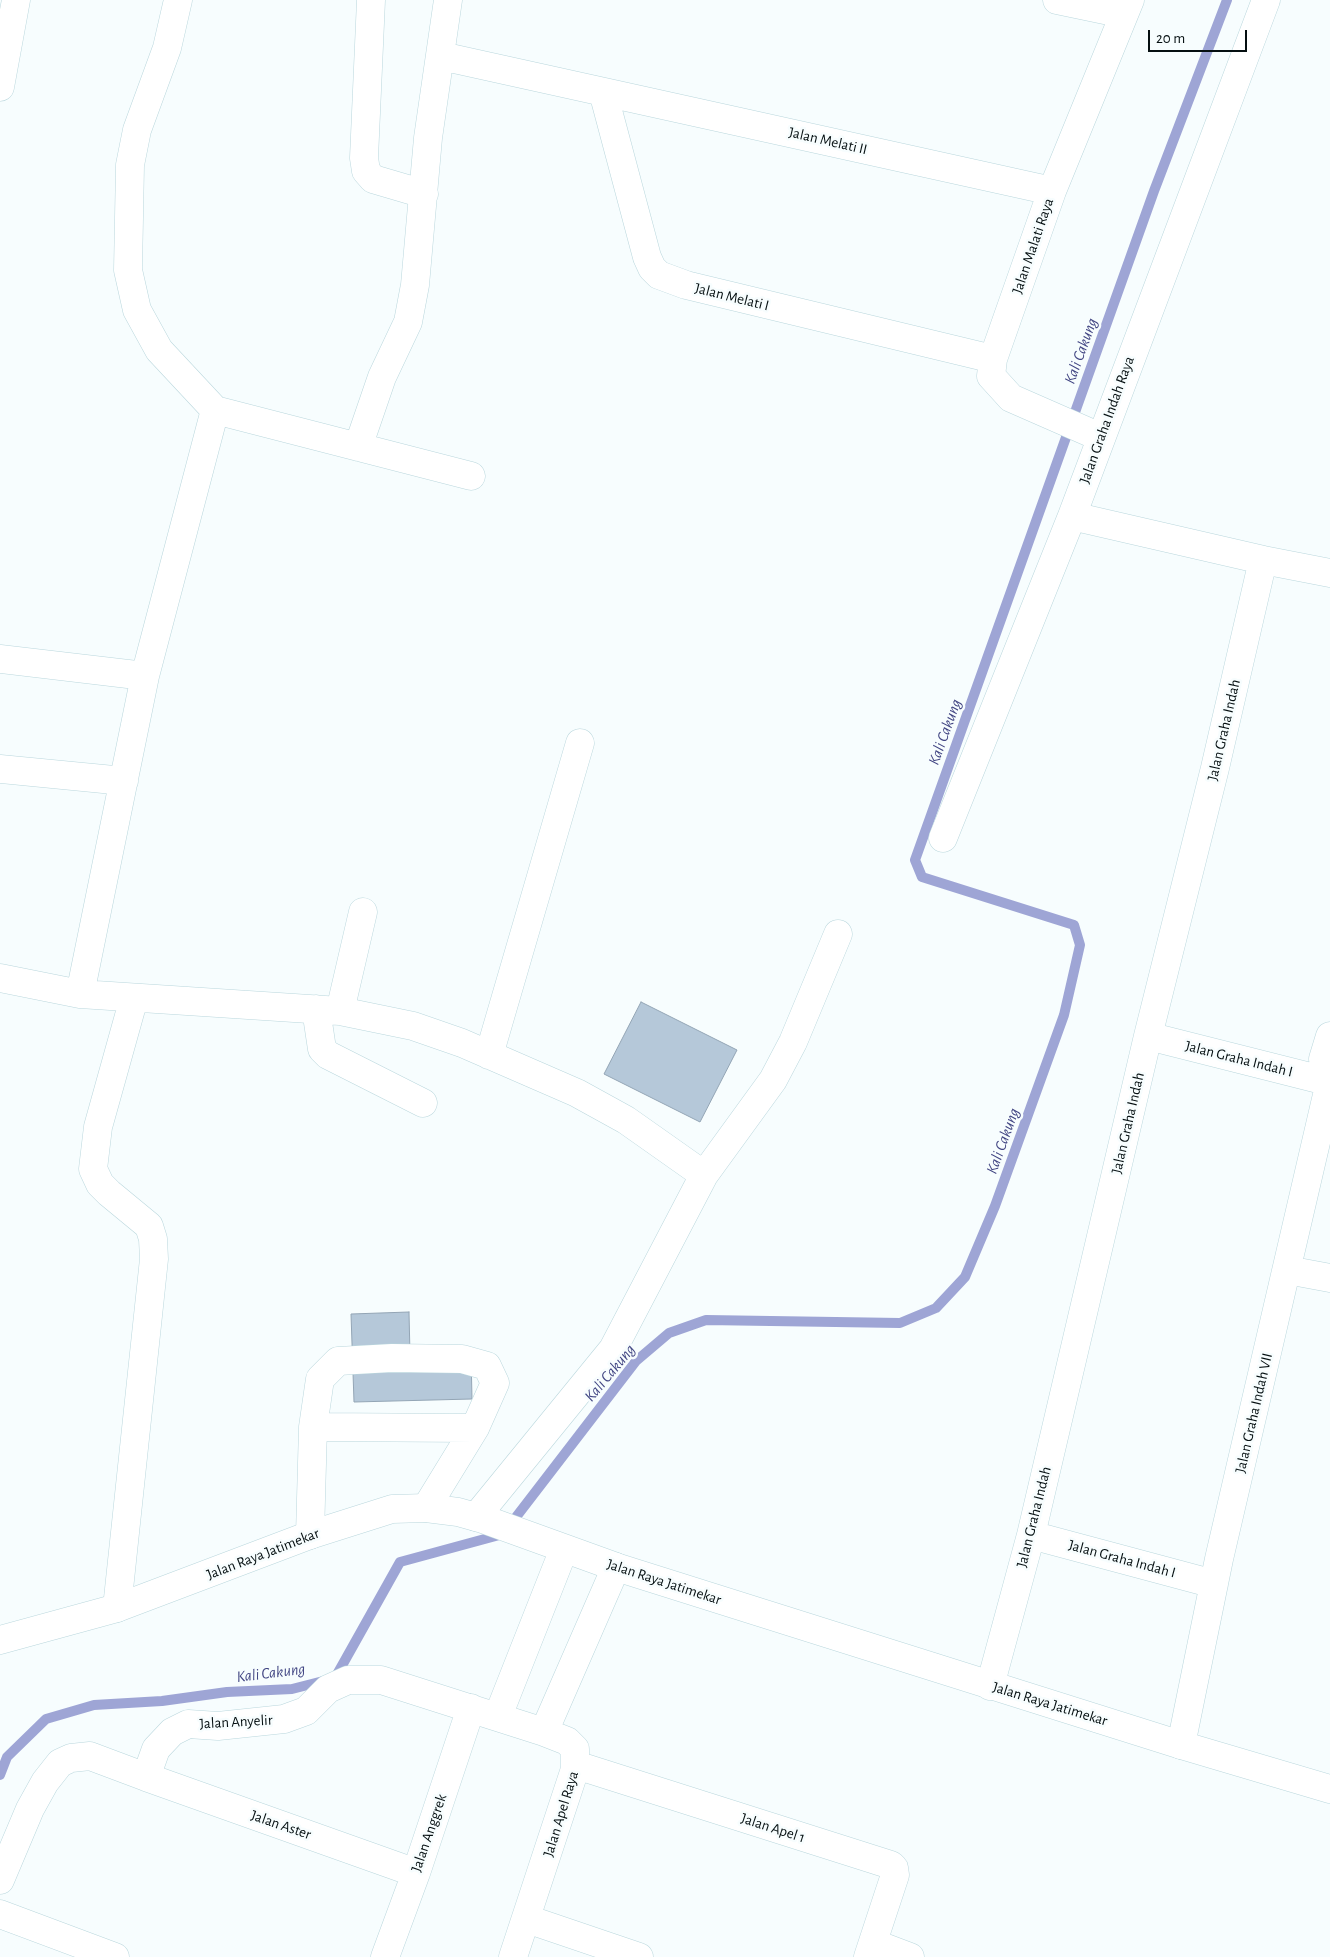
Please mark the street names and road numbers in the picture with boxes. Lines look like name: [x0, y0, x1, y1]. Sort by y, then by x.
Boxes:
street label: Jalan Melati II: [787, 123, 869, 159]
street label: Jalan Malati Raya: [1008, 196, 1058, 296]
street label: Jalan Melati I: [693, 279, 771, 315]
street label: Jalan Graha Indah Raya: [1076, 354, 1138, 486]
street label: Jalan Graha Indah: [1204, 677, 1244, 783]
street label: Jalan Graha Indah I: [1183, 1037, 1295, 1081]
street label: Jalan Graha Indah: [1108, 1070, 1148, 1176]
street label: Jalan Graha Indah VII: [1231, 1351, 1277, 1475]
street label: Jalan Graha Indah: [1013, 1465, 1055, 1569]
street label: Jalan Raya Jatimekar: [204, 1524, 322, 1584]
street label: Jalan Graha Indah I: [1066, 1536, 1178, 1582]
street label: Jalan Raya Jatimekar: [605, 1555, 723, 1609]
street label: Jalan Raya Jatimekar: [990, 1678, 1110, 1730]
street label: Jalan Anyelir: [199, 1711, 273, 1733]
street label: Jalan Apel Raya: [539, 1769, 583, 1859]
street label: Jalan Anggrek: [407, 1792, 451, 1874]
street label: Jalan Aster: [249, 1806, 313, 1844]
street label: Jalan Apel 1: [739, 1809, 807, 1847]

